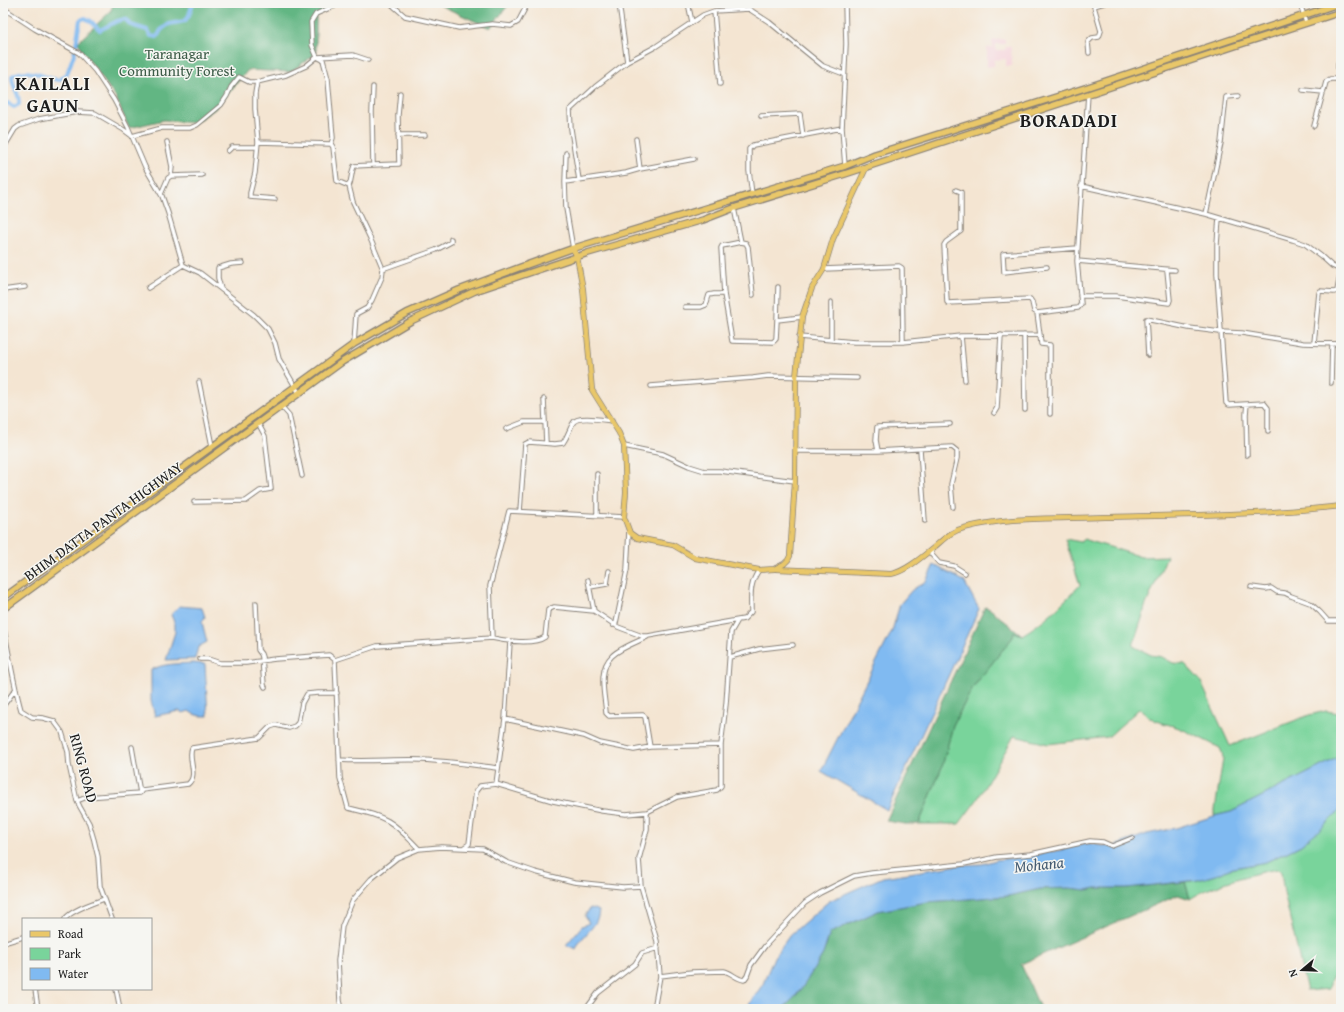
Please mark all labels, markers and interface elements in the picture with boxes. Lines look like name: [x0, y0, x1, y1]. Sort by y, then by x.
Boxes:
park label: Taranagar Community Forest: [119, 43, 236, 81]
district label: KAILALI GAUN: [15, 69, 91, 119]
district label: BORADADI: [1020, 106, 1118, 134]
street label: BHIM DATTA PANTA HIGHWAY: [19, 456, 187, 586]
street label: RING ROAD: [65, 731, 103, 805]
water label: Mohana: [1013, 849, 1066, 879]
legend: [22, 918, 152, 990]
text: Road: [58, 925, 84, 942]
text: Park: [58, 945, 82, 962]
north arrow: [1282, 950, 1322, 990]
text: Water: [58, 965, 88, 982]
text: N: [1284, 967, 1301, 979]

